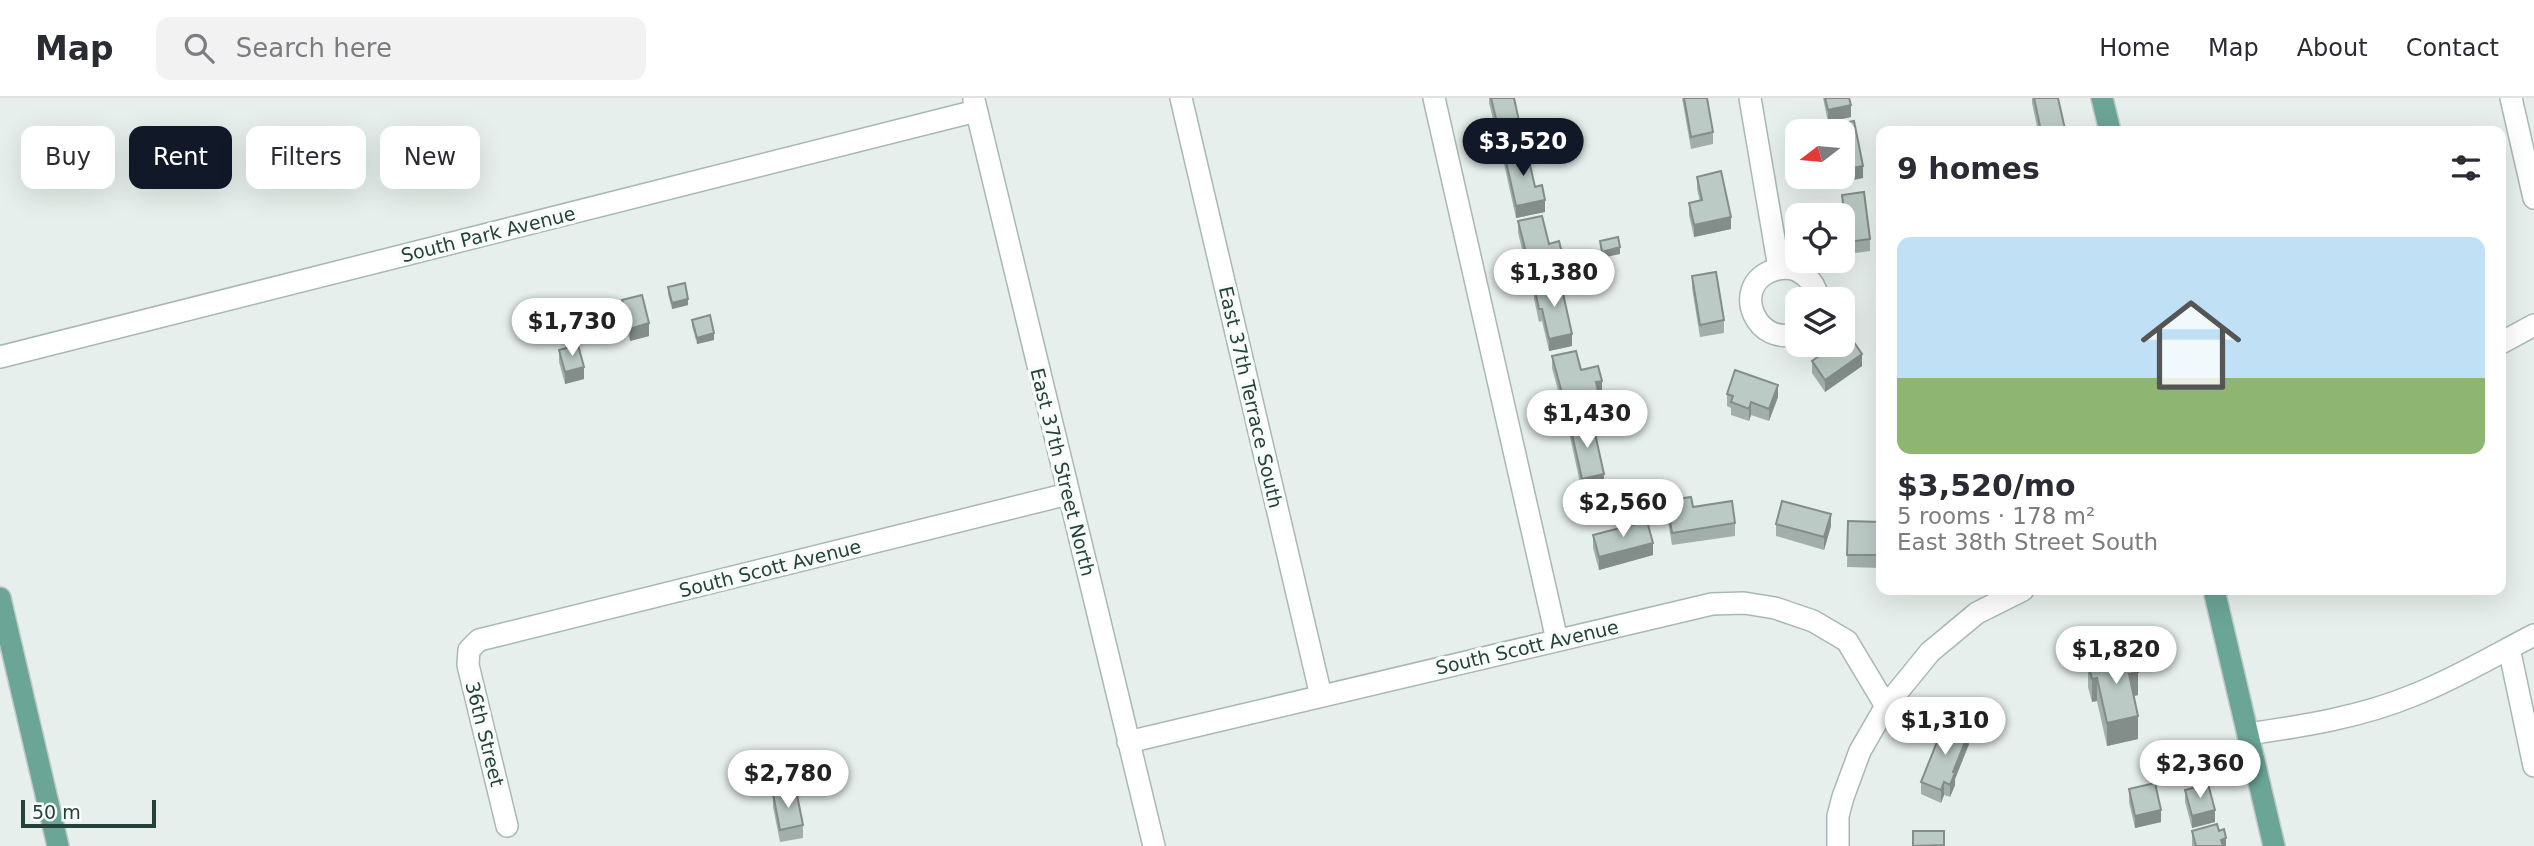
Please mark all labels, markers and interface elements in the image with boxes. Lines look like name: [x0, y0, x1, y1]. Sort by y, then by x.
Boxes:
search box: [156, 17, 646, 80]
text: Map: [35, 29, 114, 68]
icon: search: [180, 29, 218, 67]
text: Search here: [236, 33, 392, 63]
text: Home: [2099, 34, 2170, 62]
text: Map: [2208, 34, 2259, 62]
text: About: [2297, 34, 2368, 62]
text: Contact: [2406, 34, 2499, 62]
pin: $3,520: [1466, 118, 1580, 178]
north arrow: [1785, 119, 1855, 189]
map controls: [1785, 119, 1855, 357]
chip: Buy: [21, 126, 115, 189]
chip: Rent: [129, 126, 232, 189]
chip: Filters: [246, 126, 366, 189]
chip: New: [380, 126, 480, 189]
text: $3,520: [1479, 128, 1567, 154]
icon: filters: [2447, 149, 2485, 187]
text: 9 homes: [1897, 151, 2040, 186]
street label: South Park Avenue: [399, 202, 577, 266]
button: locate: [1785, 203, 1855, 273]
pin: $1,380: [1497, 250, 1611, 309]
text: $1,380: [1510, 259, 1598, 285]
icon: home: [2128, 282, 2254, 408]
street label: East 37th Terrace South: [1215, 284, 1287, 510]
button: layers: [1785, 287, 1855, 357]
pin: $1,730: [515, 299, 629, 358]
text: $1,730: [528, 308, 616, 334]
street label: East 37th Street North: [1026, 366, 1100, 578]
pin: $1,430: [1530, 390, 1644, 450]
text: $1,430: [1543, 400, 1631, 426]
text: $3,520/mo: [1897, 468, 2076, 503]
pin: $2,560: [1566, 480, 1680, 539]
text: $2,560: [1579, 489, 1667, 515]
text: 5 rooms · 178 m²: [1897, 503, 2095, 529]
text: East 38th Street South: [1897, 529, 2158, 555]
street label: South Scott Avenue: [677, 535, 863, 601]
street label: South Scott Avenue: [1433, 615, 1621, 679]
pin: $1,820: [2059, 626, 2173, 686]
text: $1,820: [2072, 636, 2160, 662]
street label: 36th Street: [461, 679, 509, 789]
pin: $1,310: [1888, 698, 2002, 757]
text: $1,310: [1901, 707, 1989, 733]
pin: $2,360: [2143, 740, 2257, 800]
pin: $2,780: [731, 750, 845, 810]
text: $2,360: [2156, 750, 2244, 776]
text: $2,780: [744, 760, 832, 786]
scale bar: [21, 797, 156, 829]
text: 50 m: [32, 801, 81, 823]

